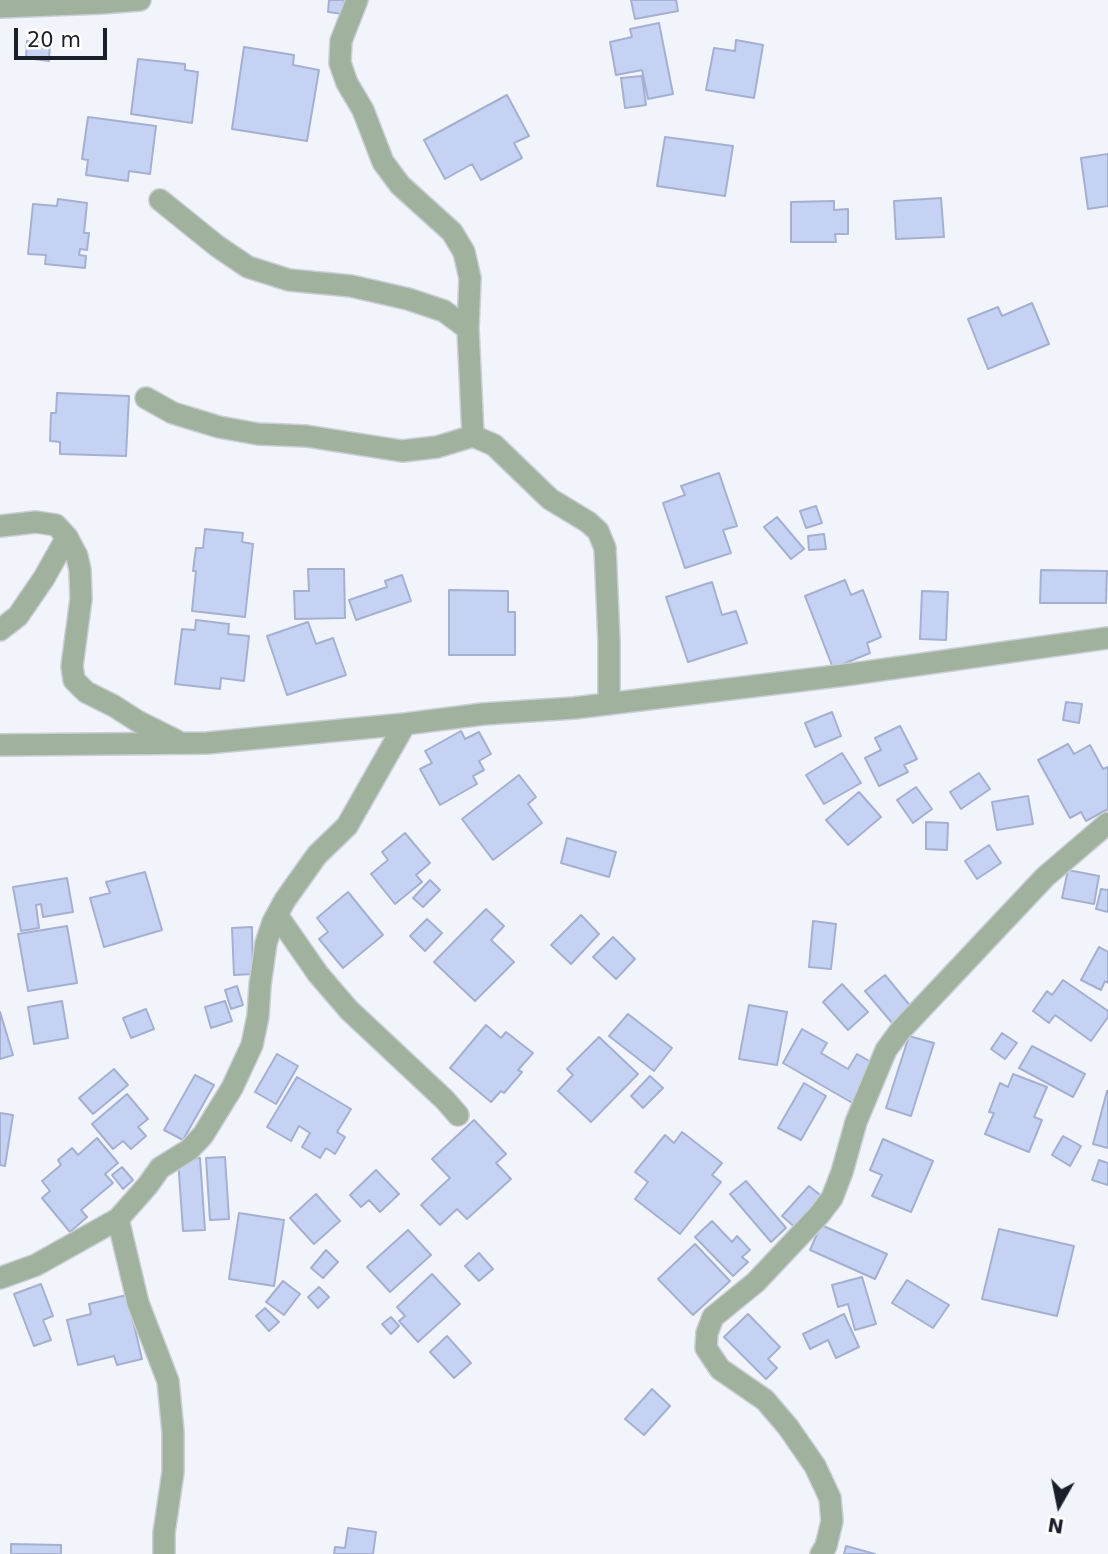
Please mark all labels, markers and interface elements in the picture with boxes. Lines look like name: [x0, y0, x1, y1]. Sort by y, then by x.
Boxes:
scale bar: [18, 14, 110, 58]
text: 20 m: [27, 28, 81, 52]
north arrow: [1024, 1470, 1094, 1540]
text: N: [1046, 1514, 1065, 1538]

